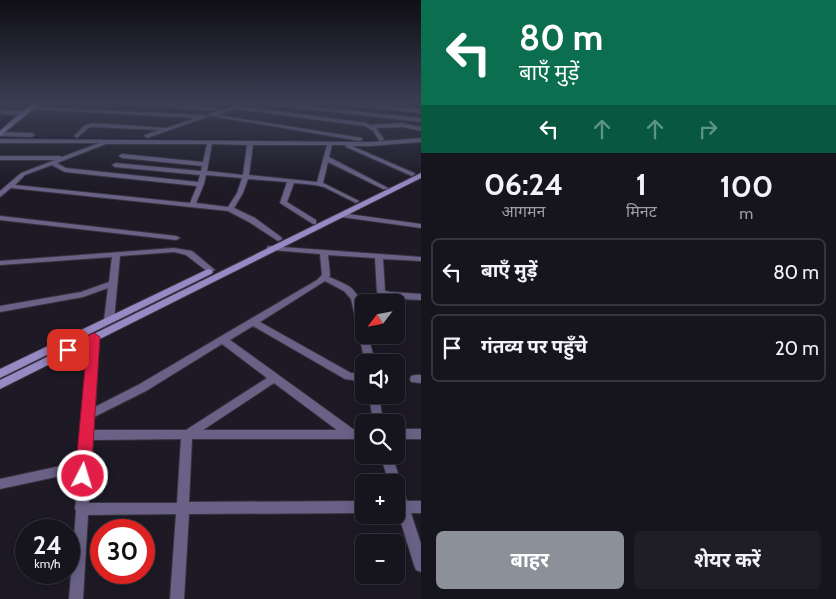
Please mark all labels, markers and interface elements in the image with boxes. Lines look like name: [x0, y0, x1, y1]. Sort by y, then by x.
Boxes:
text: 80 m: [519, 16, 603, 59]
icon: left: [436, 20, 501, 85]
text: बाएँ मुड़ें: [519, 59, 579, 86]
icon: left: [535, 115, 563, 143]
icon: ahead: [588, 115, 616, 143]
icon: ahead: [641, 115, 669, 143]
icon: right: [694, 115, 722, 143]
text: 06:24: [484, 166, 563, 203]
text: 1: [636, 166, 647, 203]
text: 100: [720, 168, 773, 205]
text: आगमन: [502, 202, 545, 221]
text: मिनट: [626, 202, 657, 221]
text: m: [739, 204, 753, 223]
icon: left: [438, 258, 466, 286]
text: बाएँ मुड़ें: [481, 259, 537, 282]
text: 80 m: [773, 261, 819, 284]
north arrow: [355, 294, 405, 344]
map controls: [355, 294, 405, 584]
pin: [47, 329, 89, 371]
icon: arrive: [438, 334, 466, 362]
text: गंतव्य पर पहुँचे: [481, 335, 587, 358]
icon: arrive: [54, 336, 82, 364]
text: 20 m: [775, 337, 819, 360]
button: sound: [355, 354, 405, 404]
button: search: [355, 414, 405, 464]
position arrow: [56, 449, 108, 501]
button: +: [355, 474, 405, 524]
speed limit sign: 30: [90, 519, 155, 584]
text: 24: [33, 530, 62, 560]
button: बाहर: [436, 531, 624, 589]
button: शेयर करें: [634, 531, 821, 589]
button: −: [355, 534, 405, 584]
text: km/h: [34, 556, 61, 571]

